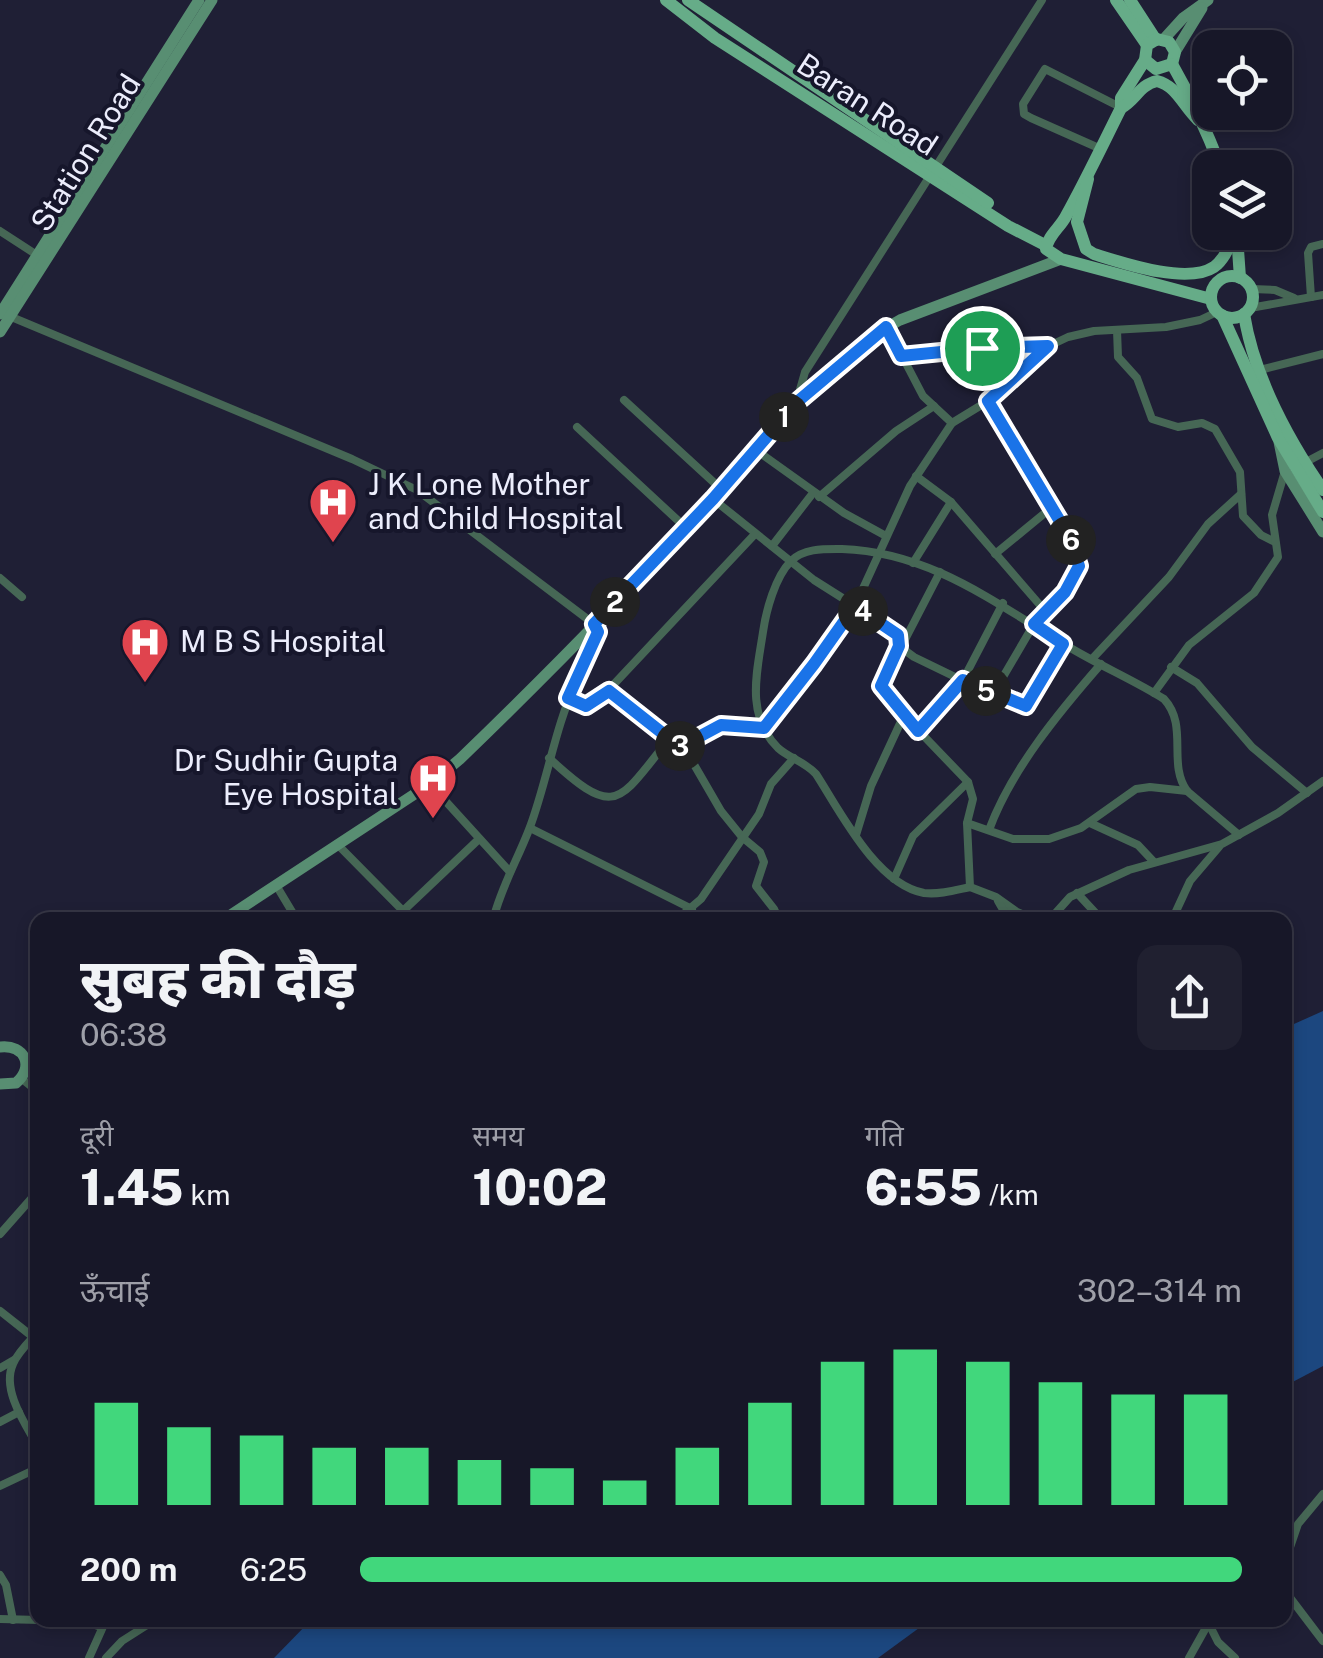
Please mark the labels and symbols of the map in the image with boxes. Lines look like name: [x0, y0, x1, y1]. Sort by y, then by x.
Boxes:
street label: Baran Road: [791, 45, 945, 163]
street label: Station Road: [23, 67, 148, 238]
pin: [940, 306, 1025, 391]
pin: 1: [759, 392, 809, 442]
place label: J K Lone Mother and Child Hospital: [368, 466, 624, 536]
hospital icon: J K Lone Mother and Child Hospital: [307, 476, 359, 544]
pin: 6: [1046, 515, 1096, 565]
pin: 2: [590, 577, 640, 627]
pin: 4: [838, 586, 888, 636]
hospital icon: M B S Hospital: [119, 616, 171, 684]
place label: M B S Hospital: [180, 623, 386, 659]
pin: 5: [961, 666, 1011, 716]
pin: 3: [655, 721, 705, 771]
place label: Dr Sudhir Gupta Eye Hospital: [174, 742, 398, 812]
hospital icon: Dr Sudhir Gupta Eye Hospital: [407, 752, 459, 820]

